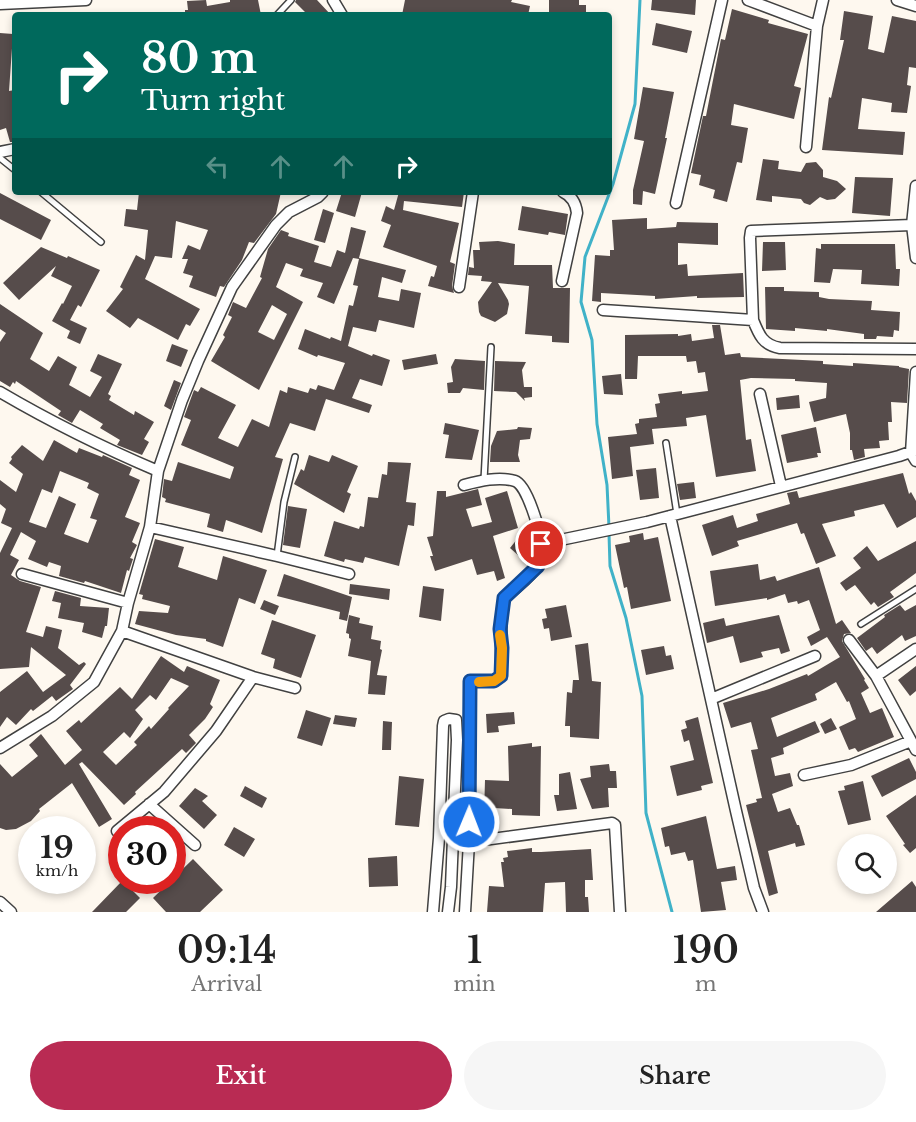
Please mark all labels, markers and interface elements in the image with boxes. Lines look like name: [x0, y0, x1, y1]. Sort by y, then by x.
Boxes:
text: 80 m: [141, 32, 257, 84]
icon: right: [42, 36, 120, 114]
text: Turn right: [141, 84, 285, 117]
icon: left: [201, 150, 234, 183]
icon: ahead: [264, 150, 297, 183]
icon: ahead: [327, 150, 360, 183]
icon: right: [390, 150, 423, 183]
pin: [515, 518, 566, 569]
icon: arrive: [524, 527, 557, 560]
position arrow: [437, 790, 501, 854]
speed limit sign: 30: [108, 816, 186, 894]
text: 19: [40, 829, 74, 866]
map controls: [837, 834, 897, 894]
button: search: [837, 834, 897, 894]
text: km/h: [36, 861, 78, 880]
text: 09:14: [177, 928, 277, 973]
text: 1: [467, 928, 483, 973]
text: 190: [673, 928, 739, 973]
text: Arrival: [191, 972, 262, 996]
text: min: [454, 972, 496, 996]
text: m: [695, 972, 717, 996]
button: Exit: [30, 1041, 452, 1110]
button: Share: [464, 1041, 886, 1110]

